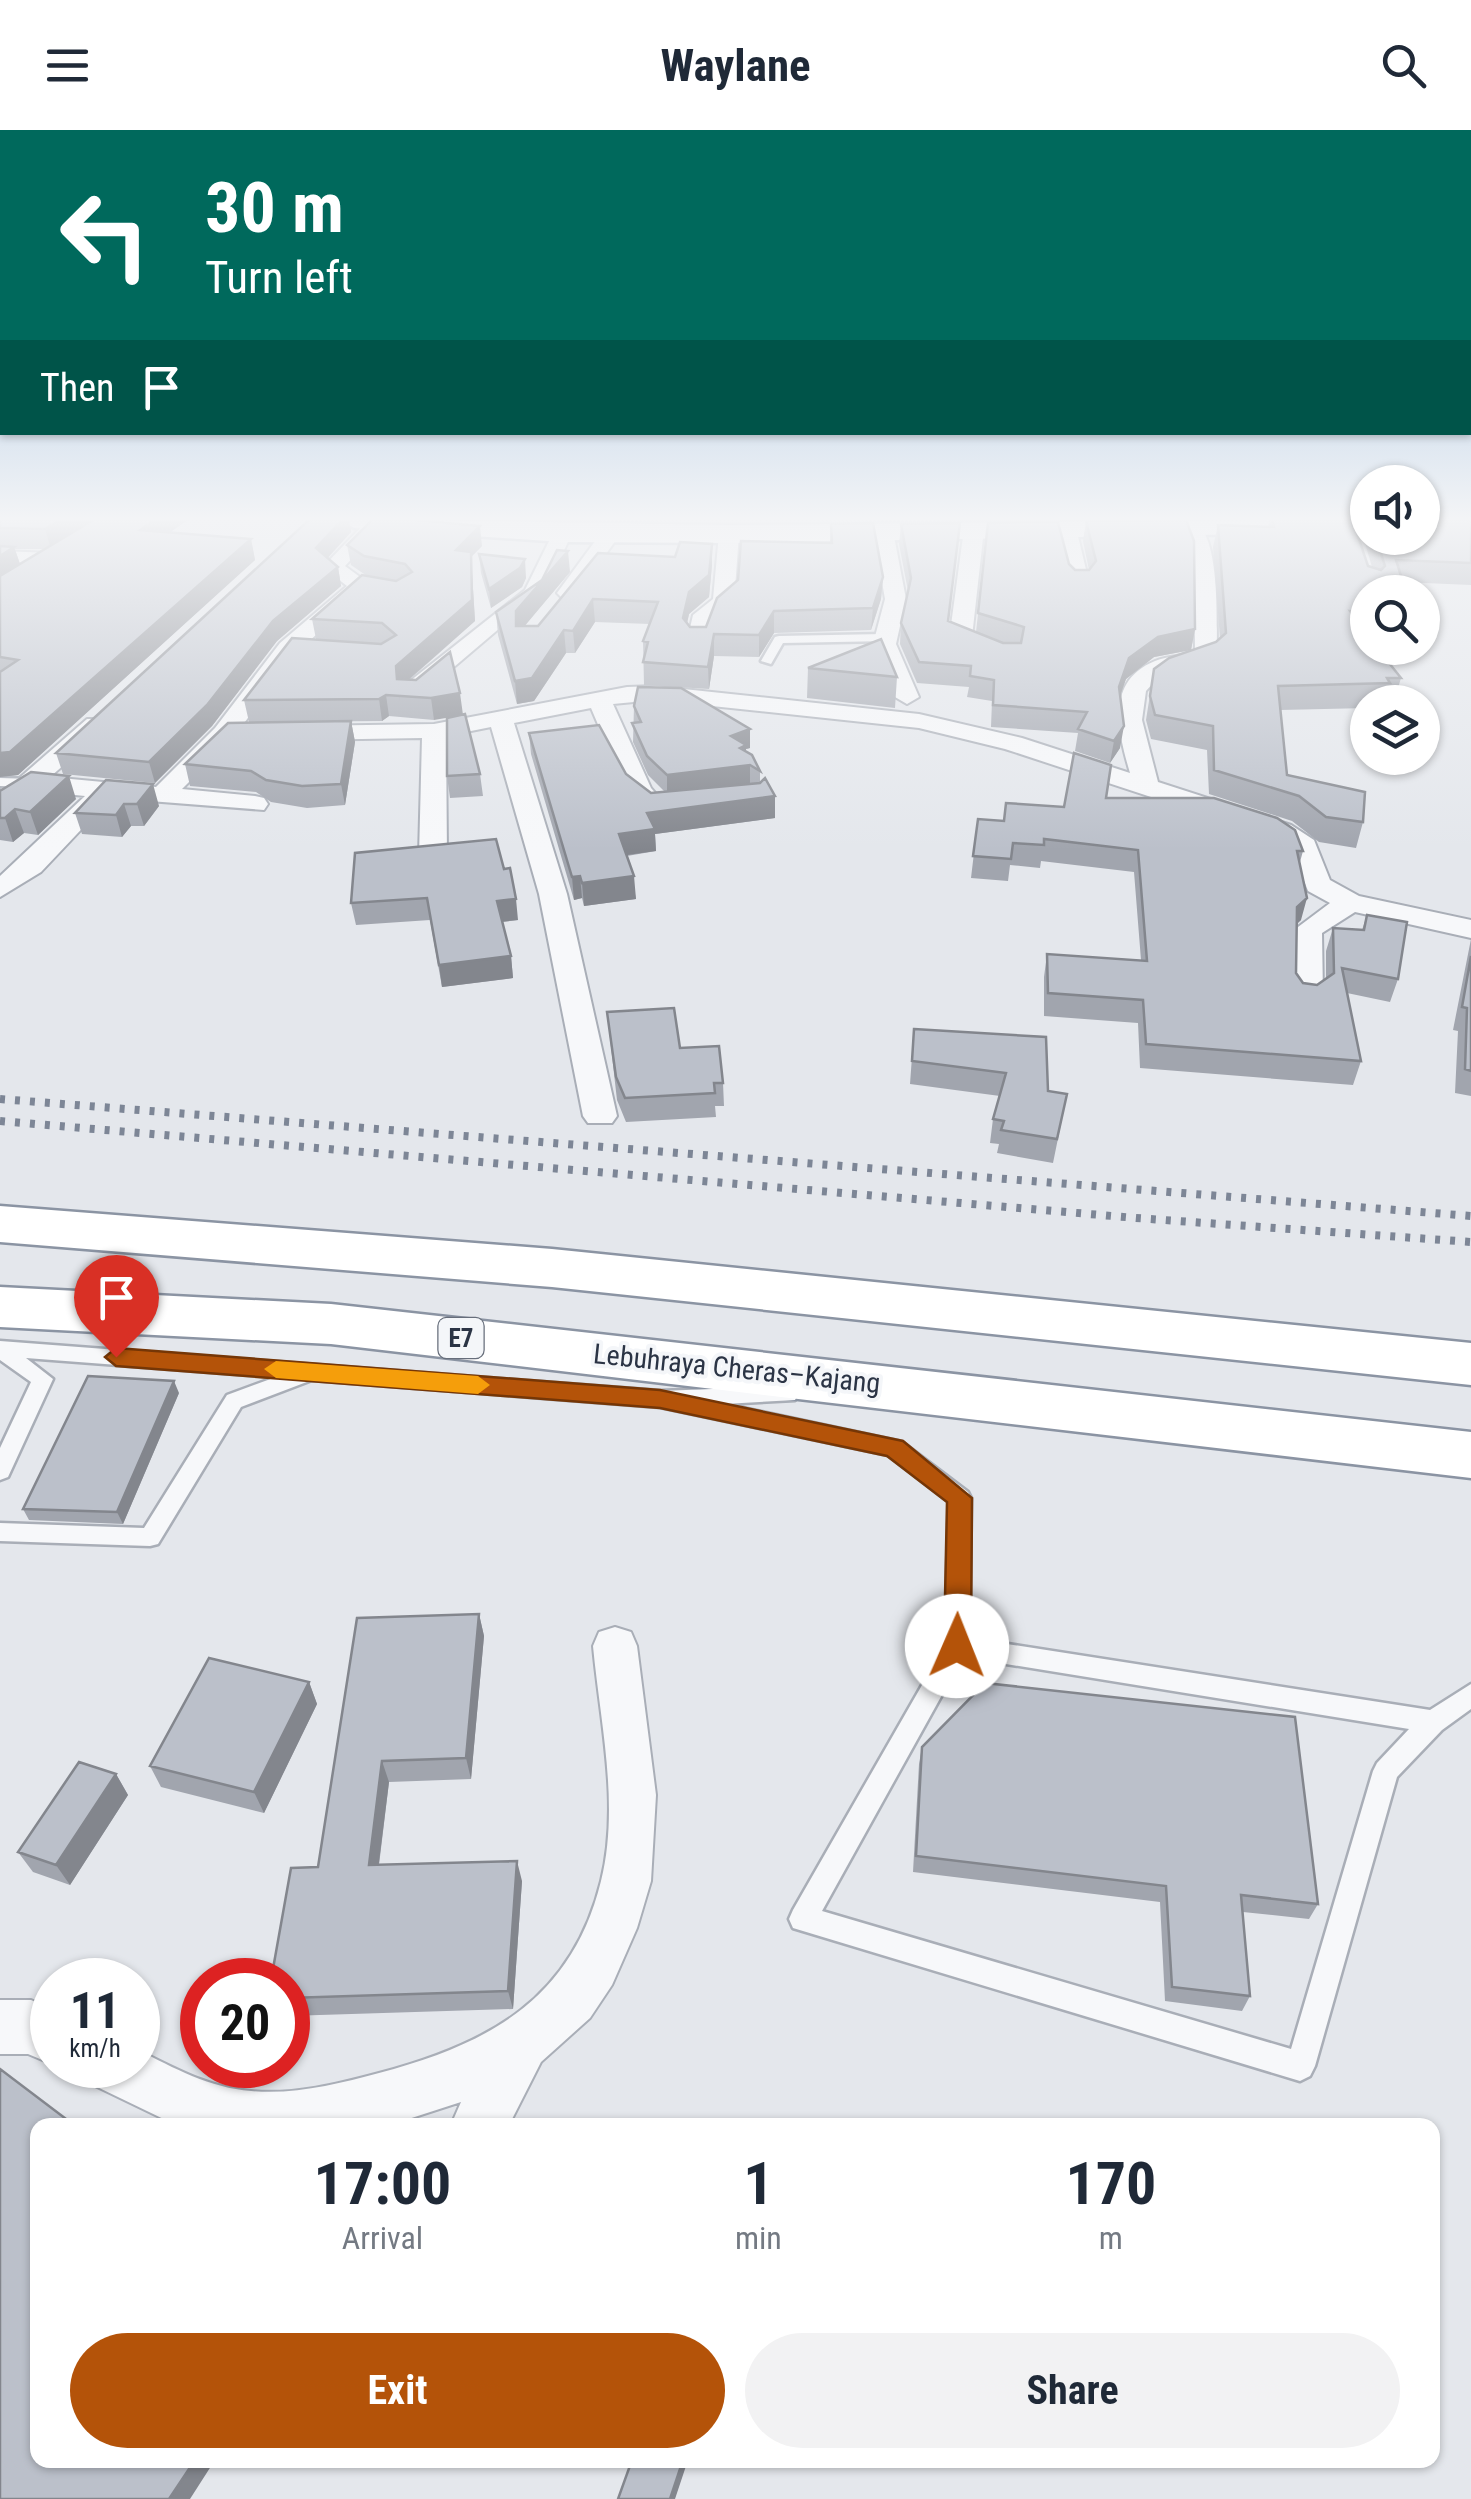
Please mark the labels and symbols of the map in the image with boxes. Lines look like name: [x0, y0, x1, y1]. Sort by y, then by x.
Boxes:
pin: [74, 1255, 159, 1358]
road number: E7: [438, 1318, 484, 1358]
street label: Lebuhraya Cheras–Kajang: [592, 1337, 882, 1400]
position arrow: [905, 1594, 1009, 1698]
speed limit sign: 20: [180, 1958, 310, 2088]

